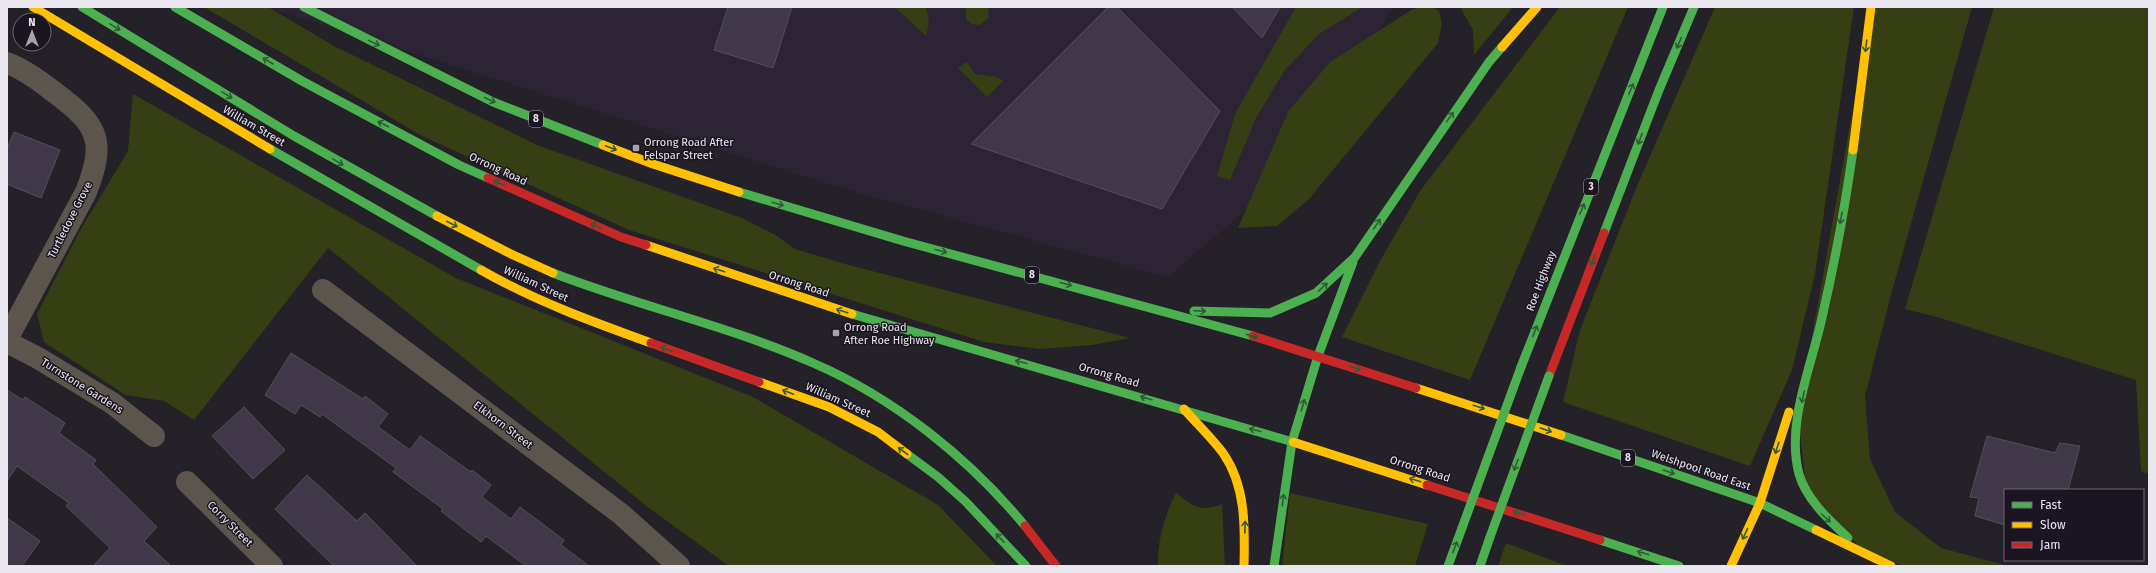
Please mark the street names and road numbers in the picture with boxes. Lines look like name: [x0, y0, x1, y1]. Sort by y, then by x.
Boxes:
street label: William Street: [220, 103, 288, 149]
road number: 8: [529, 111, 543, 127]
street label: Orrong Road: [467, 150, 529, 188]
street label: Turtledove Grove: [45, 179, 95, 261]
road number: 3: [1584, 179, 1598, 195]
street label: Roe Highway: [1524, 248, 1559, 313]
street label: William Street: [502, 263, 570, 305]
road number: 8: [1025, 267, 1039, 283]
street label: Orrong Road: [767, 268, 831, 300]
street label: Turnstone Gardens: [39, 356, 125, 416]
street label: Orrong Road: [1077, 360, 1141, 390]
street label: William Street: [803, 380, 873, 420]
street label: Elkhorn Street: [471, 398, 535, 452]
street label: Welshpool Road East: [1650, 447, 1752, 493]
road number: 8: [1621, 450, 1635, 466]
street label: Orrong Road: [1388, 453, 1452, 485]
street label: Corry Street: [205, 499, 255, 549]

